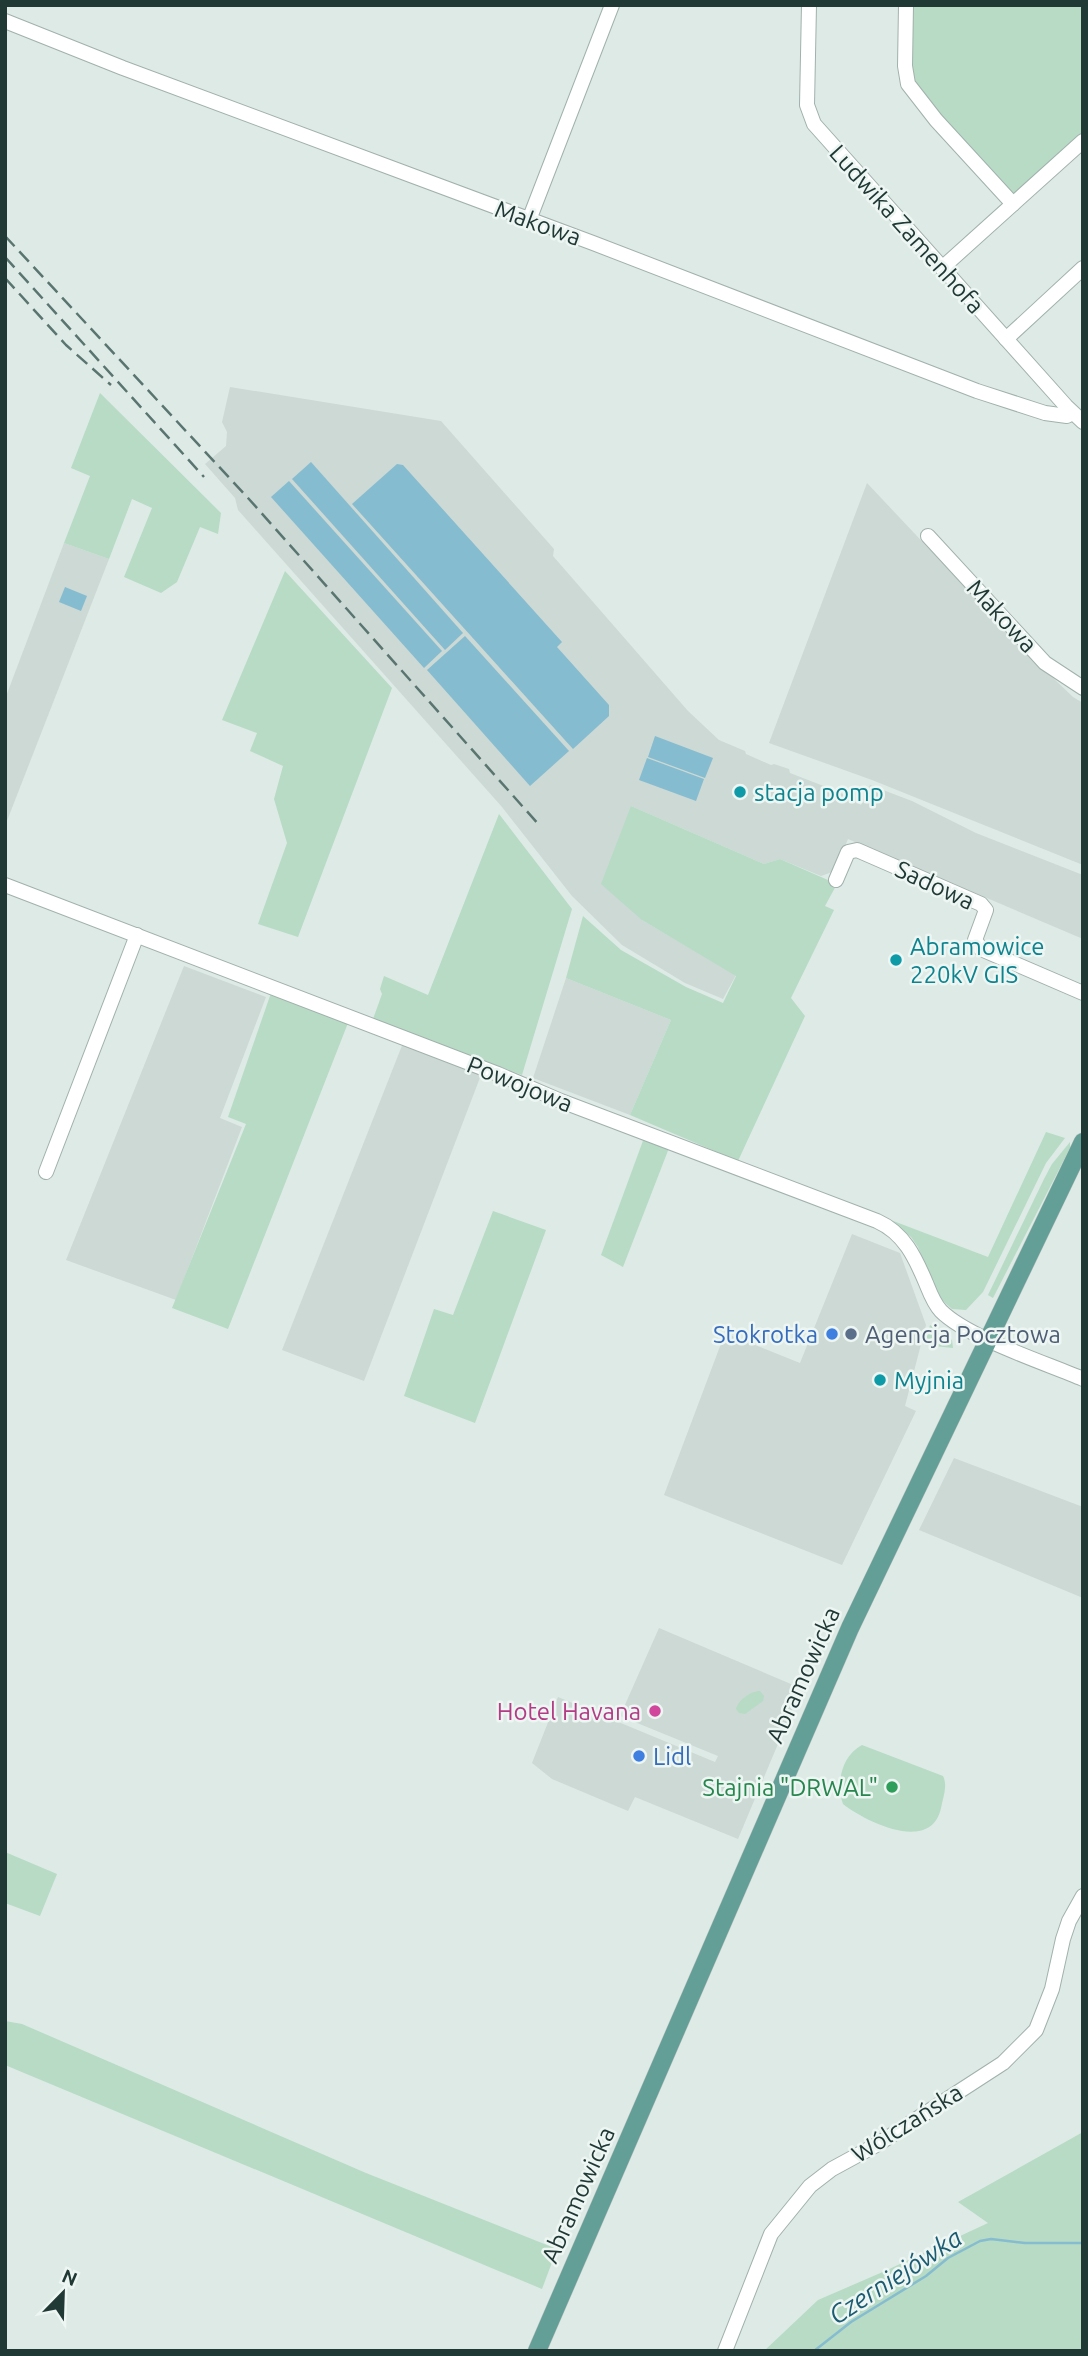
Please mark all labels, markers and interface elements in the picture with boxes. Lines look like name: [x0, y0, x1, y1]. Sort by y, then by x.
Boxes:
street label: Ludwika Zamenhofa: [824, 139, 990, 319]
street label: Makowa: [491, 195, 585, 251]
street label: Makowa: [962, 574, 1042, 658]
place label: stacja pomp: [754, 779, 884, 806]
marker: stacja pomp: [732, 784, 748, 800]
street label: Sadowa: [891, 855, 979, 915]
place label: Abramowice 220kV GIS: [910, 933, 1045, 988]
marker: Abramowice 220kV GIS: [888, 952, 904, 968]
street label: Powojowa: [463, 1051, 577, 1117]
place label: Stokrotka: [713, 1321, 818, 1348]
place label: Agencja Pocztowa: [865, 1321, 1061, 1348]
marker: Stokrotka: [824, 1326, 840, 1342]
marker: Agencja Pocztowa: [843, 1326, 859, 1342]
place label: Myjnia: [894, 1367, 964, 1394]
marker: Myjnia: [872, 1372, 888, 1388]
street label: Abramowicka: [761, 1603, 845, 1747]
place label: Hotel Havana: [497, 1698, 641, 1725]
marker: Hotel Havana: [647, 1703, 663, 1719]
place label: Lidl: [653, 1743, 691, 1770]
marker: Lidl: [631, 1748, 647, 1764]
place label: Stajnia "DRWAL": [702, 1774, 878, 1801]
marker: Stajnia "DRWAL": [884, 1779, 900, 1795]
street label: Wólczańska: [847, 2078, 967, 2168]
street label: Abramowicka: [536, 2123, 620, 2267]
water label: Czerniejówka: [823, 2222, 967, 2330]
north arrow: [28, 2258, 98, 2328]
text: N: [59, 2264, 80, 2290]

